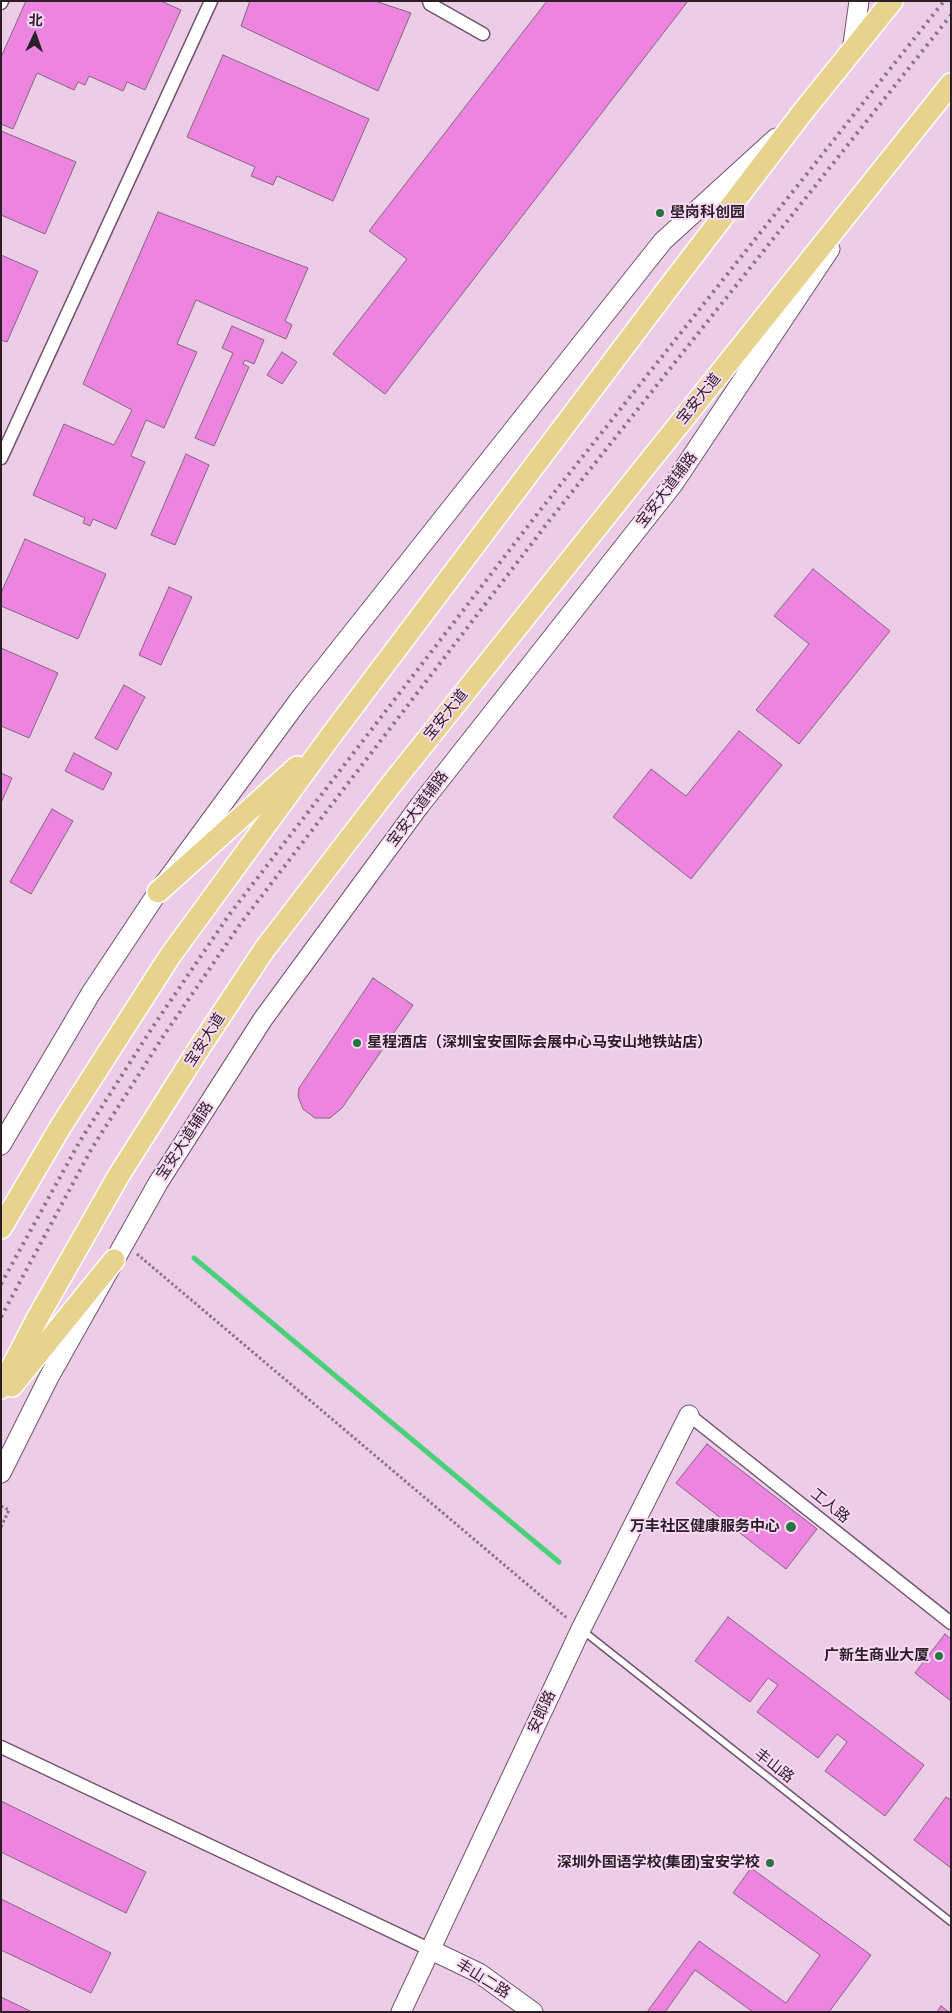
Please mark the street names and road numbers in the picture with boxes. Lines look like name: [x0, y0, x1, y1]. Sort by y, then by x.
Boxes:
street label: 宝安大道: [673, 370, 725, 428]
street label: 宝安大道辅路: [633, 449, 701, 531]
street label: 宝安大道: [420, 686, 472, 744]
street label: 宝安大道辅路: [384, 768, 452, 850]
street label: 宝安大道: [181, 1010, 229, 1070]
street label: 宝安大道辅路: [153, 1098, 217, 1184]
street label: 工人路: [807, 1485, 853, 1527]
street label: 安郎路: [524, 1688, 560, 1736]
street label: 丰山路: [751, 1745, 797, 1787]
street label: 丰山二路: [453, 1955, 513, 2003]

